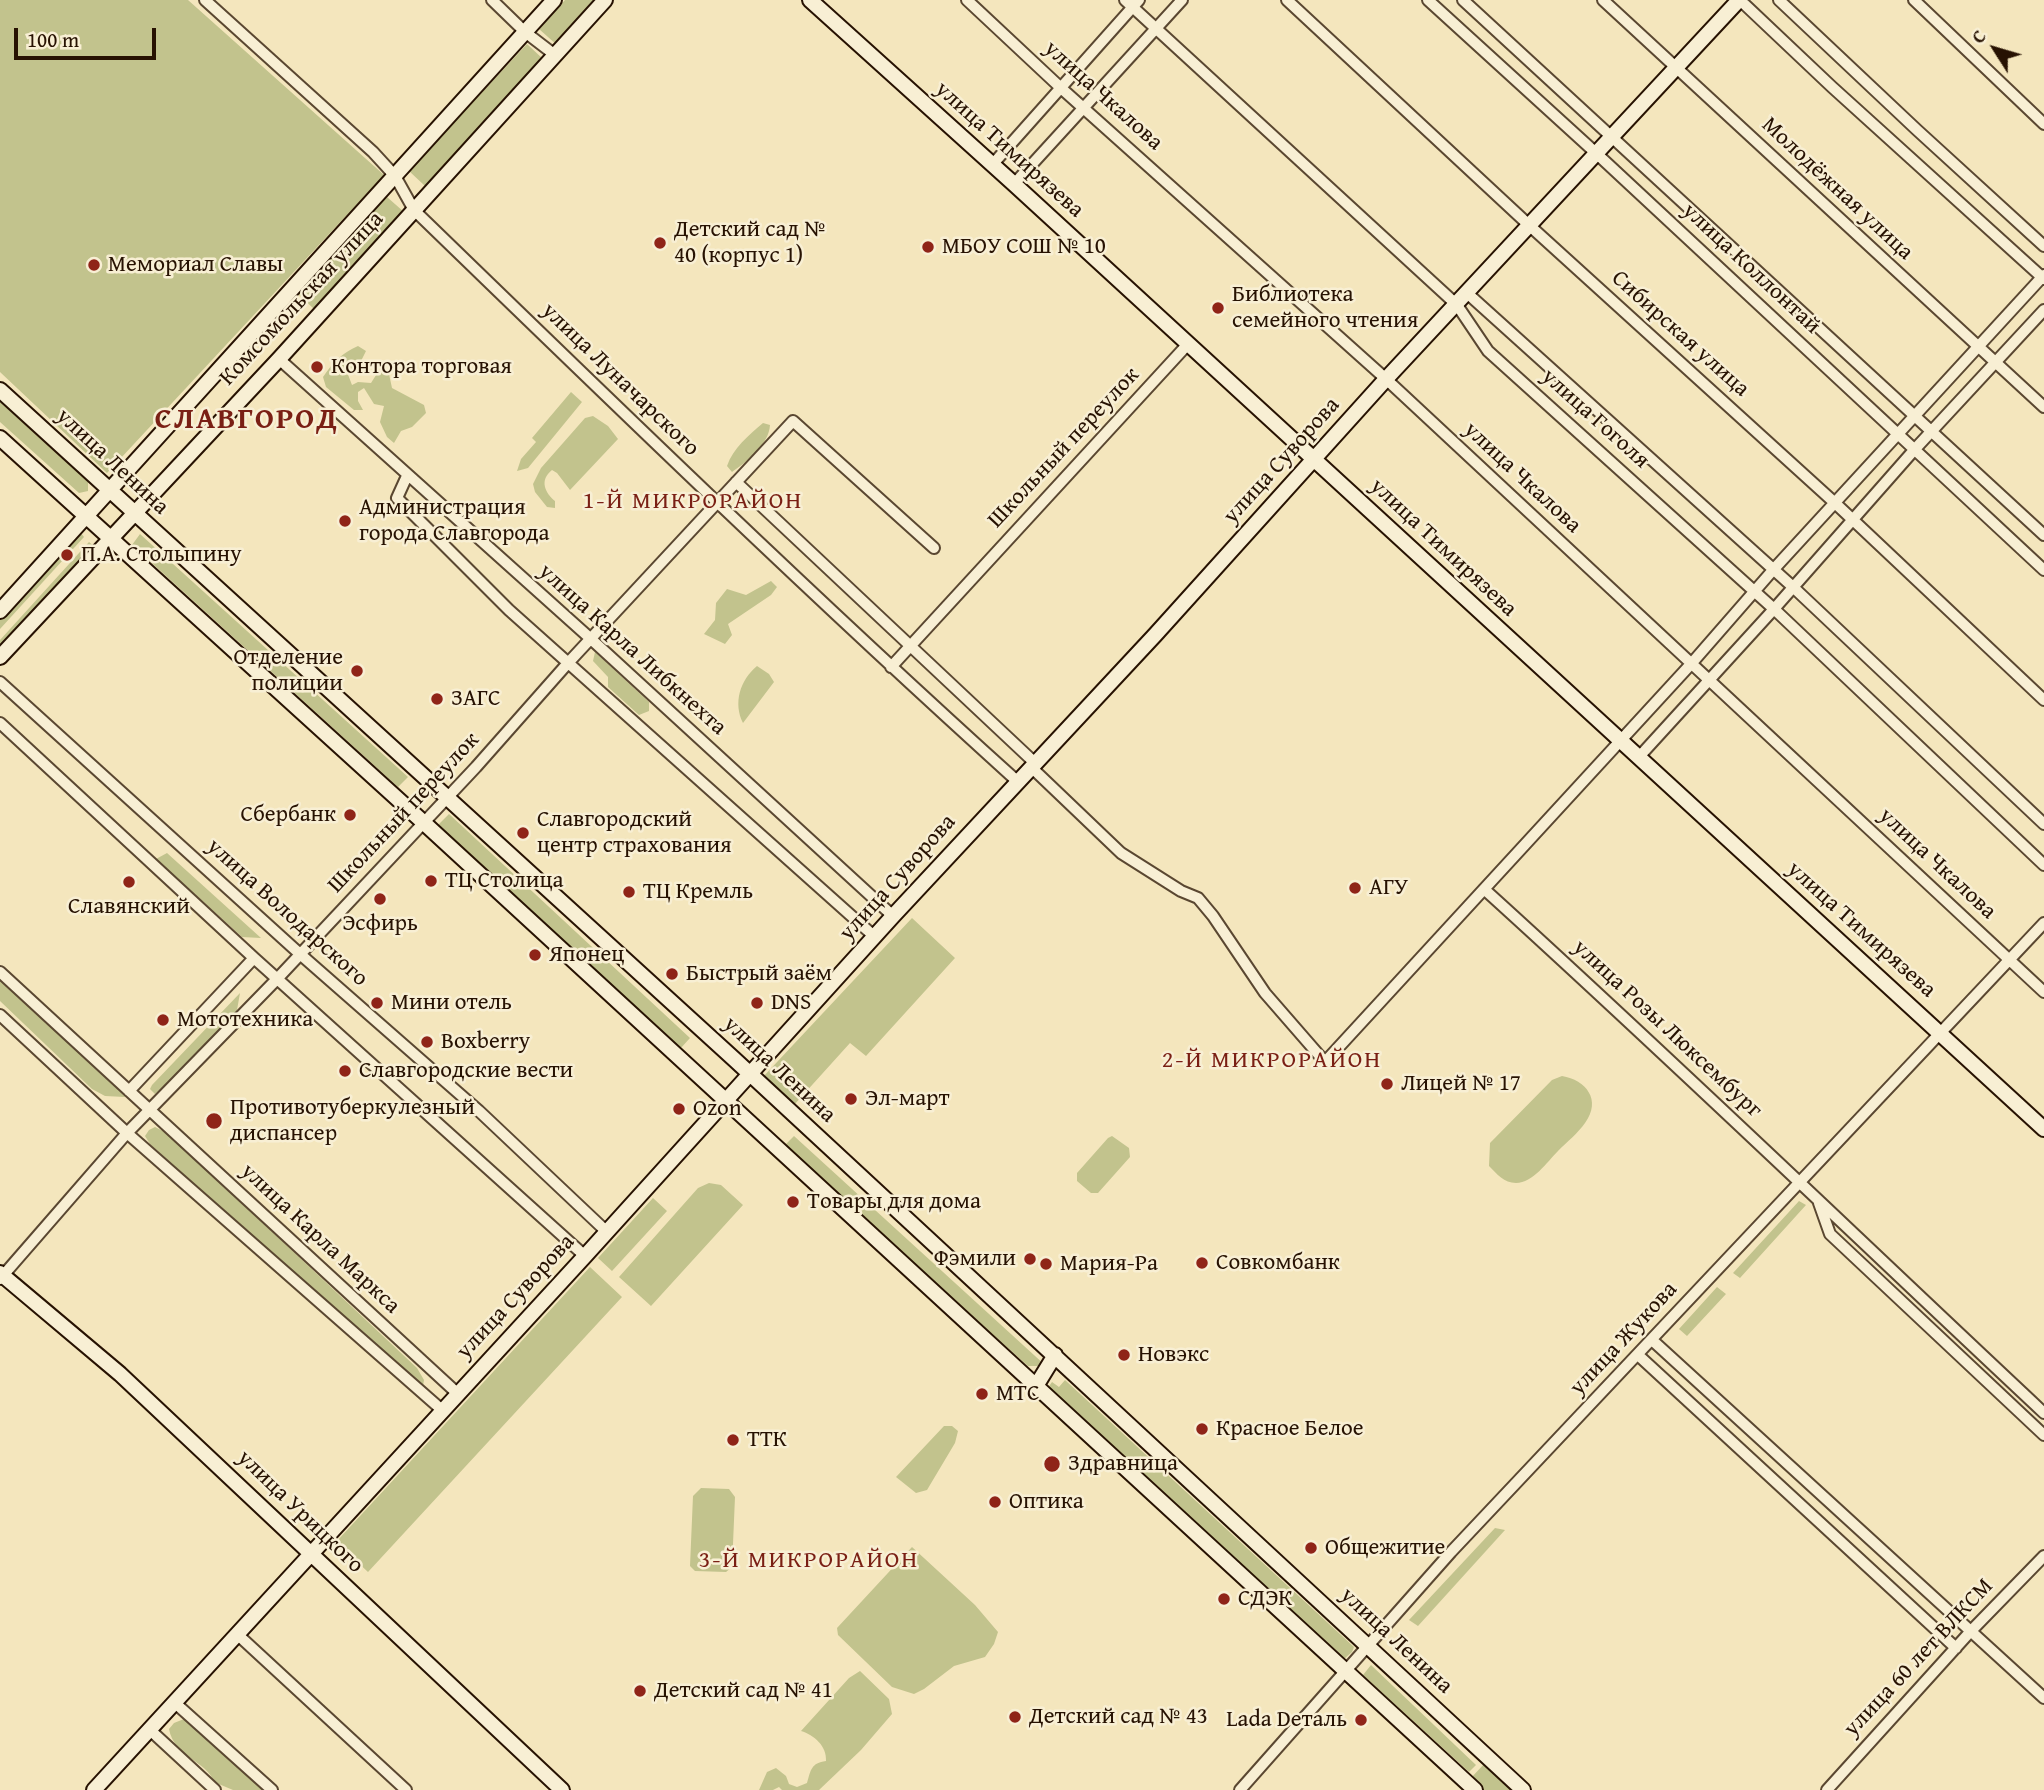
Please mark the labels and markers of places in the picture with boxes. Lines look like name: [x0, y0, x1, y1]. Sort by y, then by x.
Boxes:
place label: Детский сад № 40 (корпус 1): [674, 216, 826, 270]
place label: МБОУ СОШ № 10: [942, 233, 1106, 261]
marker: Детский сад № 40 (корпус 1): [652, 235, 668, 251]
marker: МБОУ СОШ № 10: [920, 239, 936, 255]
place label: Мемориал Славы: [108, 251, 283, 279]
marker: Мемориал Славы: [86, 257, 102, 273]
place label: Библиотека семейного чтения: [1232, 281, 1418, 335]
marker: Библиотека семейного чтения: [1210, 300, 1226, 316]
place label: Контора торговая: [331, 353, 512, 381]
marker: Контора торговая: [309, 359, 325, 375]
place label: Администрация города Славгорода: [359, 494, 550, 548]
marker: Администрация города Славгорода: [337, 513, 353, 529]
place label: П.А. Столыпину: [81, 541, 242, 569]
marker: П.А. Столыпину: [59, 547, 75, 563]
place label: Отделение полиции: [233, 644, 343, 698]
marker: Отделение полиции: [349, 663, 365, 679]
place label: ЗАГС: [451, 685, 500, 713]
marker: ЗАГС: [429, 691, 445, 707]
place label: Сбербанк: [240, 801, 336, 829]
place label: Славгородский центр страхования: [537, 806, 732, 860]
marker: Сбербанк: [342, 807, 358, 823]
marker: Славгородский центр страхования: [515, 825, 531, 841]
place label: ТЦ Столица: [445, 867, 563, 895]
marker: ТЦ Столица: [423, 873, 439, 889]
marker: Славянский: [121, 874, 137, 890]
place label: АГУ: [1369, 874, 1408, 902]
place label: ТЦ Кремль: [643, 878, 753, 906]
marker: АГУ: [1347, 880, 1363, 896]
marker: ТЦ Кремль: [621, 884, 637, 900]
marker: Эсфирь: [372, 891, 388, 907]
place label: Славянский: [68, 893, 190, 921]
place label: Эсфирь: [342, 910, 418, 938]
place label: Японец: [549, 941, 624, 969]
marker: Японец: [527, 947, 543, 963]
place label: Быстрый заём: [686, 960, 832, 988]
marker: Быстрый заём: [664, 966, 680, 982]
place label: Мини отель: [391, 989, 512, 1017]
place label: DNS: [771, 989, 811, 1017]
marker: Мини отель: [369, 995, 385, 1011]
marker: DNS: [749, 995, 765, 1011]
place label: Мототехника: [177, 1006, 313, 1034]
marker: Мототехника: [155, 1012, 171, 1028]
place label: Boxberry: [441, 1028, 530, 1056]
marker: Boxberry: [419, 1034, 435, 1050]
place label: Славгородские вести: [359, 1057, 573, 1085]
marker: Славгородские вести: [337, 1063, 353, 1079]
place label: Лицей № 17: [1401, 1070, 1521, 1098]
marker: Лицей № 17: [1379, 1076, 1395, 1092]
place label: Эл-март: [865, 1085, 950, 1113]
marker: Эл-март: [843, 1091, 859, 1107]
place label: Противотуберкулезный диспансер: [230, 1094, 475, 1148]
place label: Ozon: [693, 1095, 742, 1123]
marker: Ozon: [671, 1101, 687, 1117]
marker: Противотуберкулезный диспансер: [204, 1111, 224, 1131]
place label: Товары для дома: [807, 1188, 981, 1216]
marker: Товары для дома: [785, 1194, 801, 1210]
place label: Фэмили: [934, 1245, 1016, 1273]
place label: Совкомбанк: [1216, 1249, 1340, 1277]
place label: Мария-Ра: [1060, 1250, 1158, 1278]
marker: Фэмили: [1022, 1251, 1038, 1267]
marker: Совкомбанк: [1194, 1255, 1210, 1271]
marker: Мария-Ра: [1038, 1256, 1054, 1272]
place label: Новэкс: [1138, 1341, 1209, 1369]
marker: Новэкс: [1116, 1347, 1132, 1363]
place label: МТС: [996, 1380, 1039, 1408]
marker: МТС: [974, 1386, 990, 1402]
place label: Красное Белое: [1216, 1415, 1364, 1443]
marker: Красное Белое: [1194, 1421, 1210, 1437]
place label: ТТК: [747, 1426, 787, 1454]
marker: ТТК: [725, 1432, 741, 1448]
place label: Здравница: [1068, 1450, 1178, 1478]
marker: Здравница: [1042, 1454, 1062, 1474]
place label: Оптика: [1009, 1488, 1084, 1516]
marker: Оптика: [987, 1494, 1003, 1510]
place label: Общежитие: [1325, 1534, 1445, 1562]
marker: Общежитие: [1303, 1540, 1319, 1556]
place label: СДЭК: [1238, 1585, 1292, 1613]
marker: СДЭК: [1216, 1591, 1232, 1607]
place label: Детский сад № 41: [654, 1677, 833, 1705]
marker: Детский сад № 41: [632, 1683, 648, 1699]
place label: Детский сад № 43: [1029, 1703, 1208, 1731]
place label: Lada Dеталь: [1226, 1706, 1347, 1734]
marker: Детский сад № 43: [1007, 1709, 1023, 1725]
marker: Lada Dеталь: [1353, 1712, 1369, 1728]

